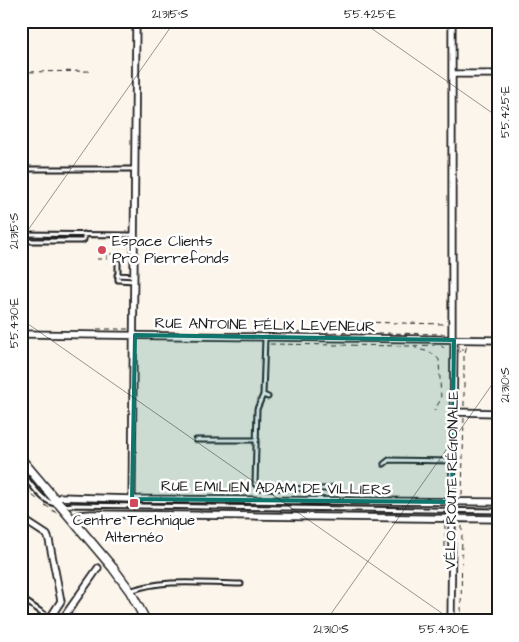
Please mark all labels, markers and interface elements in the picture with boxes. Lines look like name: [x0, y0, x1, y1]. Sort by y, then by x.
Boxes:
text: 21.315°S: [152, 6, 189, 23]
text: 55.425°E: [344, 6, 396, 23]
text: 55.425°E: [497, 86, 514, 138]
text: 21.315°S: [6, 212, 23, 249]
place label: Espace Clients Pro Pierrefonds: [112, 231, 229, 269]
marker: Espace Clients Pro Pierrefonds: [96, 244, 108, 256]
text: 55.430°E: [6, 298, 23, 348]
street label: RUE ANTOINE FÉLIX LEVENEUR: [154, 313, 376, 337]
text: 21.310°S: [497, 367, 514, 403]
street label: VÉLO ROUTE RÉGIONALE: [440, 390, 464, 570]
street label: RUE EMILIEN ADAM DE VILLIERS: [161, 475, 392, 501]
marker: Centre Technique Alternéo: [128, 497, 140, 509]
place label: Centre Technique Alternéo: [73, 510, 195, 548]
text: 21.310°S: [313, 621, 349, 638]
text: 55.430°E: [419, 621, 469, 638]

